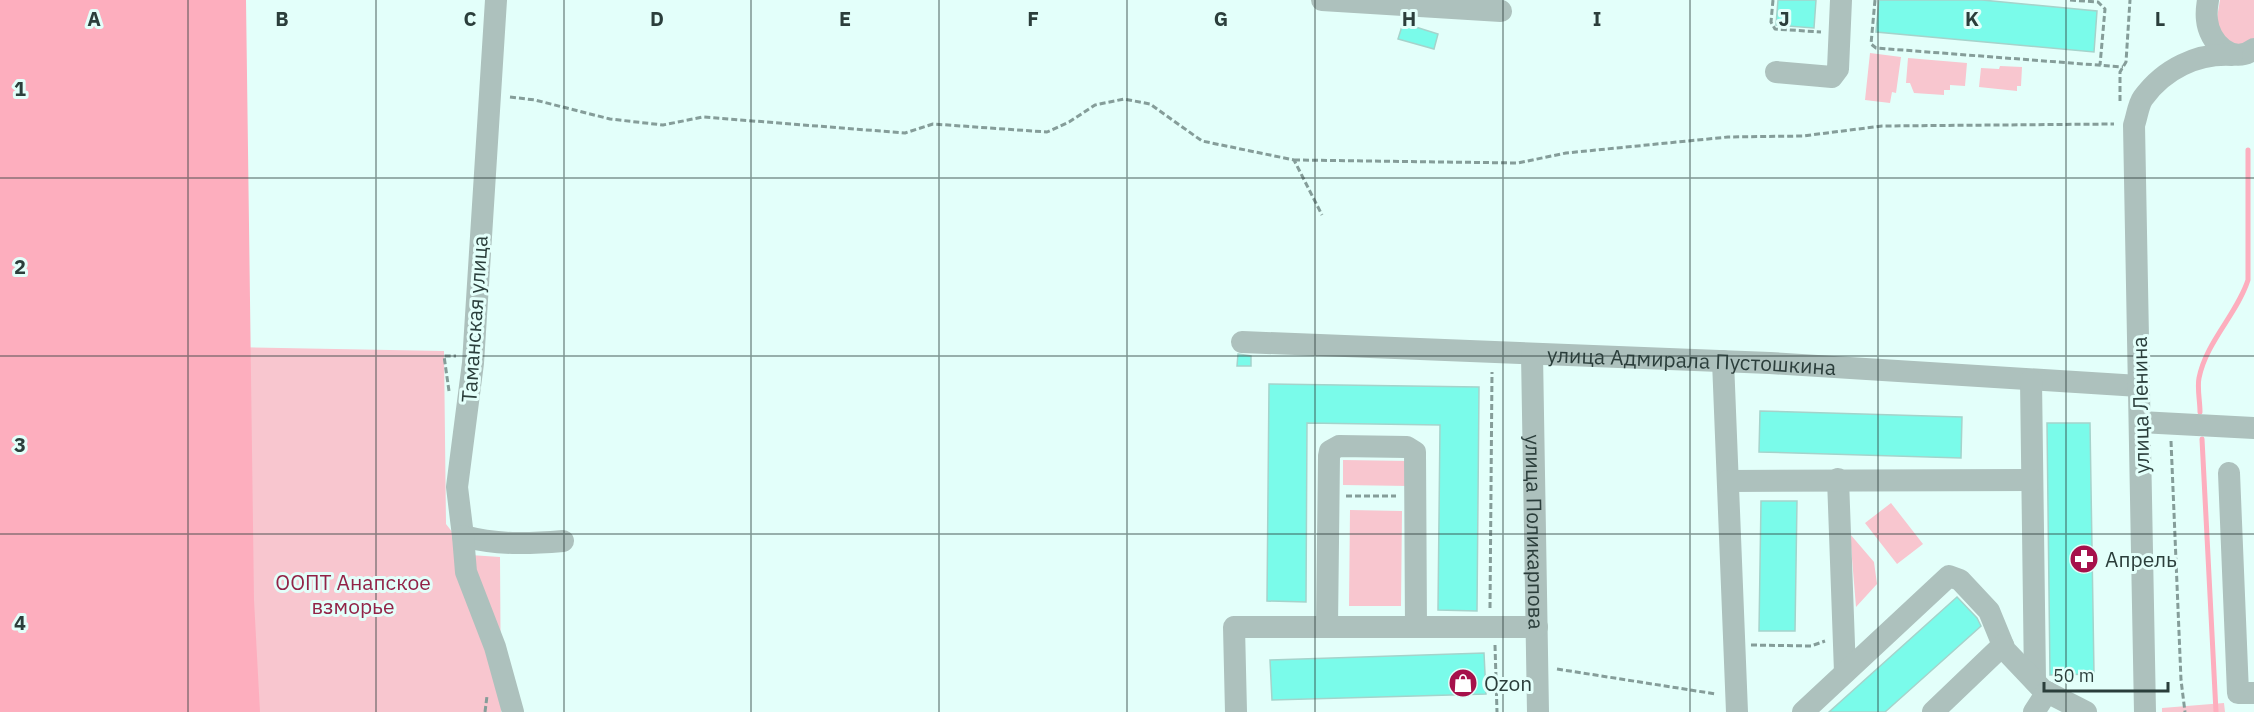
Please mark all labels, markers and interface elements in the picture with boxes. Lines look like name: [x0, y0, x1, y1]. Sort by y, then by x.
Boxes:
text: A: [87, 5, 101, 32]
text: B: [275, 5, 289, 32]
text: C: [463, 5, 477, 32]
text: D: [650, 5, 664, 32]
text: E: [839, 5, 851, 32]
text: F: [1027, 5, 1039, 32]
text: G: [1214, 5, 1228, 32]
text: H: [1402, 5, 1416, 32]
text: I: [1593, 5, 1601, 32]
text: J: [1778, 5, 1790, 32]
text: K: [1965, 5, 1979, 32]
text: L: [2155, 5, 2165, 32]
text: 1: [14, 75, 26, 102]
street label: Таманская улица: [454, 235, 494, 403]
text: 2: [14, 253, 26, 280]
street label: улица Ленина: [2125, 336, 2155, 474]
street label: улица Адмирала Пустошкина: [1547, 340, 1837, 381]
text: 3: [14, 431, 26, 458]
street label: улица Поликарпова: [1519, 434, 1551, 630]
pharmacy icon: Апрель: [2068, 543, 2100, 575]
place label: Апрель: [2105, 545, 2177, 573]
park label: ООПТ Анапское взморье: [275, 568, 431, 620]
text: 4: [14, 609, 26, 636]
scale bar: [2044, 655, 2168, 693]
text: 50 m: [2053, 664, 2095, 687]
shop icon: Ozon: [1447, 667, 1479, 699]
place label: Ozon: [1484, 669, 1532, 697]

